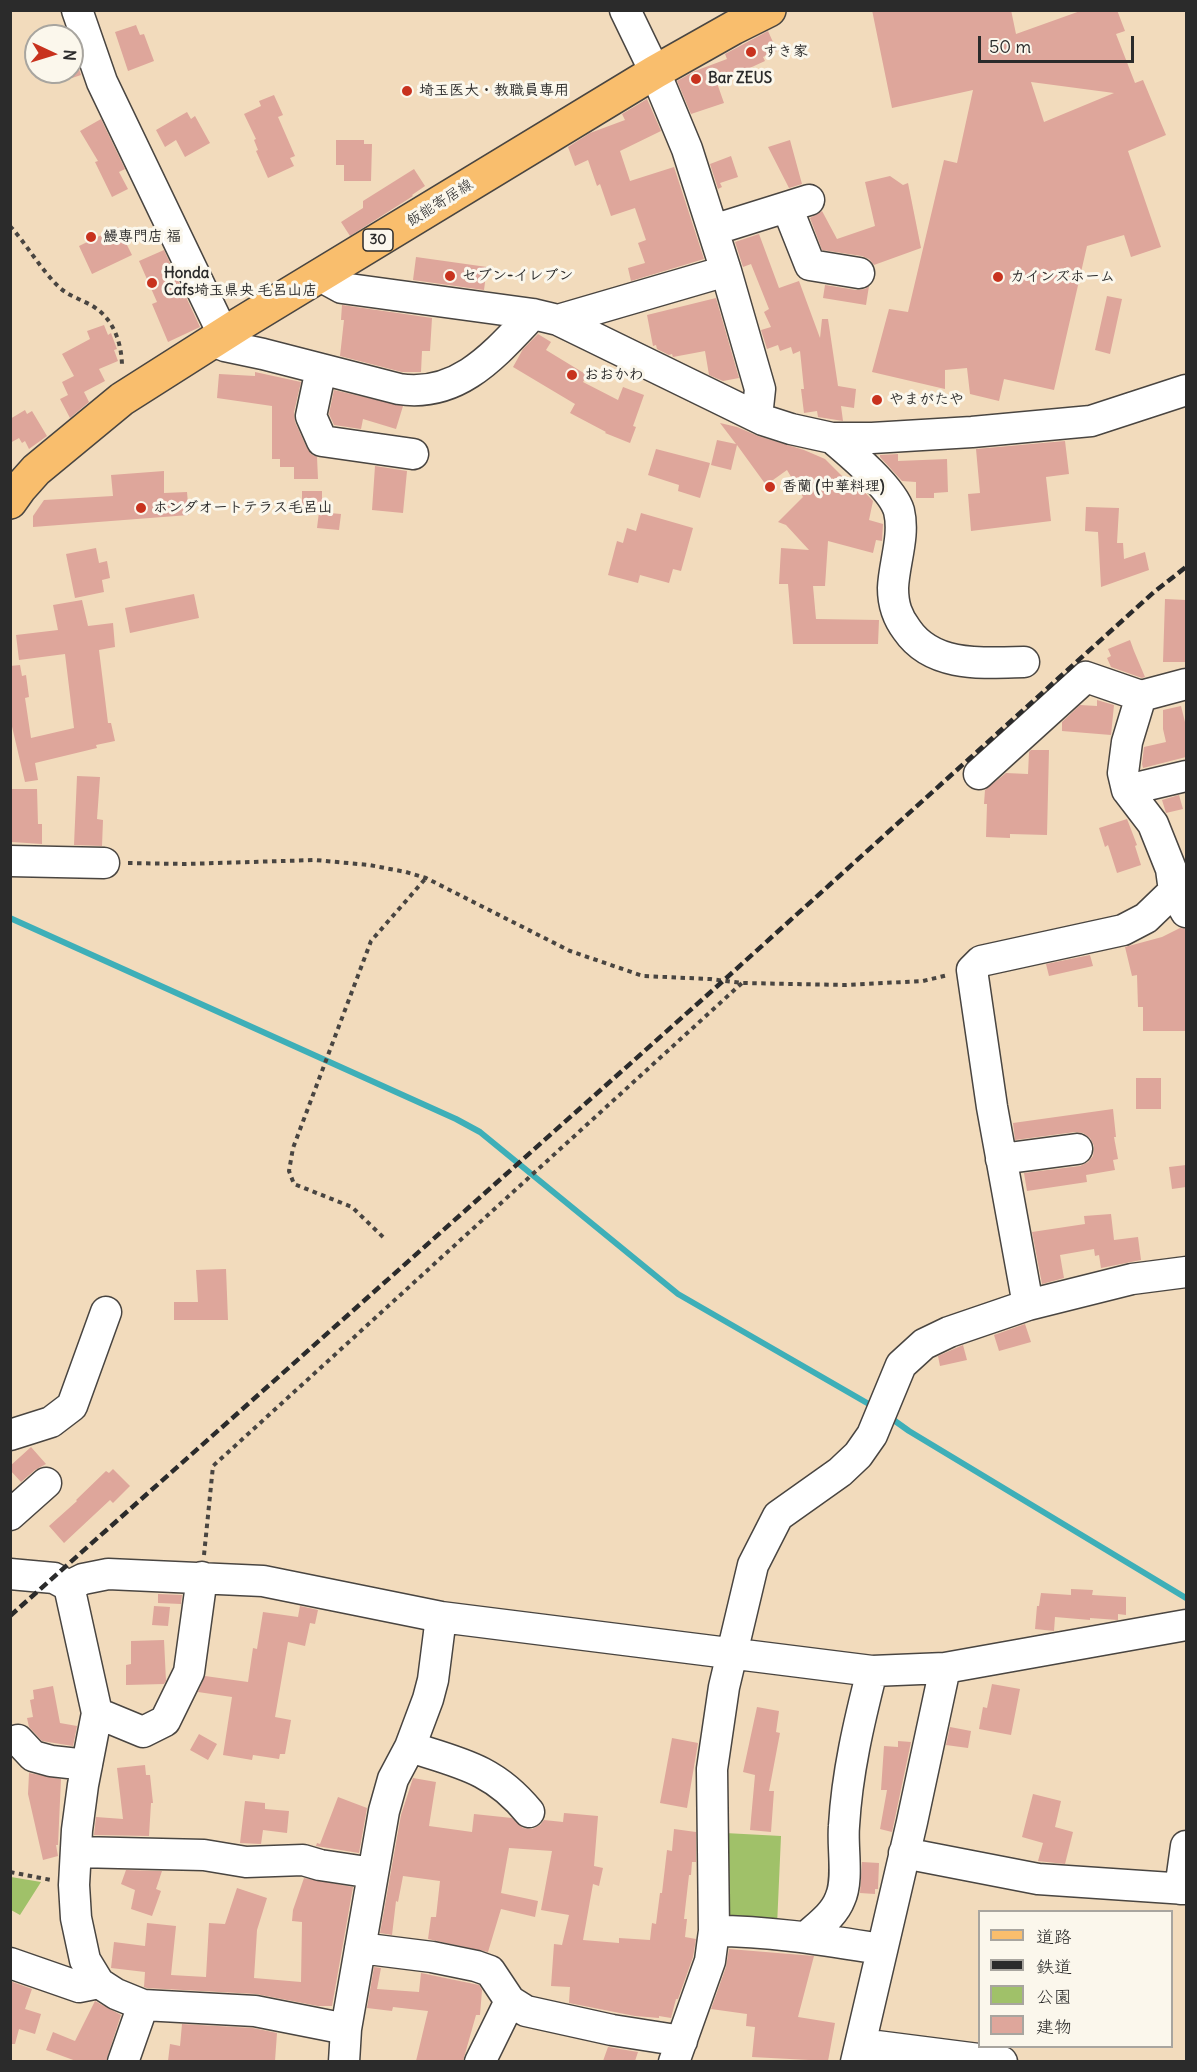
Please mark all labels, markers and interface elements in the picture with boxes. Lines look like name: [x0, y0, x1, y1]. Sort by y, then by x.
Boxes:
north arrow: [24, 24, 84, 84]
scale bar: [981, 24, 1137, 62]
text: 50 m: [989, 35, 1031, 58]
place label: すき家: [763, 43, 808, 61]
marker: すき家: [744, 45, 758, 59]
text: N: [60, 49, 80, 61]
place label: Bar ZEUS: [708, 70, 772, 88]
marker: Bar ZEUS: [689, 72, 703, 86]
place label: 埼玉医大・教職員専用: [419, 82, 569, 100]
marker: 埼玉医大・教職員専用: [400, 84, 414, 98]
street label: 飯能寄居線: [403, 175, 477, 231]
place label: 鰻専門店 福: [103, 228, 182, 246]
road number: 30: [363, 229, 393, 251]
marker: 鰻専門店 福: [84, 230, 98, 244]
place label: Honda Cafs埼玉県央 毛呂山店: [164, 265, 318, 300]
place label: セブン-イレブン: [462, 267, 573, 285]
place label: カインズホーム: [1010, 268, 1115, 286]
marker: セブン-イレブン: [443, 269, 457, 283]
marker: カインズホーム: [991, 270, 1005, 284]
marker: Honda Cafs埼玉県央 毛呂山店: [145, 276, 159, 290]
place label: おおかわ: [584, 366, 644, 384]
marker: おおかわ: [565, 368, 579, 382]
place label: やまがたや: [889, 391, 964, 409]
marker: やまがたや: [870, 393, 884, 407]
place label: 香蘭 (中華料理): [782, 478, 885, 496]
marker: 香蘭 (中華料理): [763, 480, 777, 494]
place label: ホンダオートテラス毛呂山: [153, 499, 333, 517]
marker: ホンダオートテラス毛呂山: [134, 501, 148, 515]
legend: [978, 1910, 1173, 2048]
text: 道路: [1036, 1925, 1072, 1948]
text: 鉄道: [1036, 1955, 1072, 1978]
text: 公園: [1036, 1985, 1072, 2008]
text: 建物: [1036, 2015, 1072, 2038]

